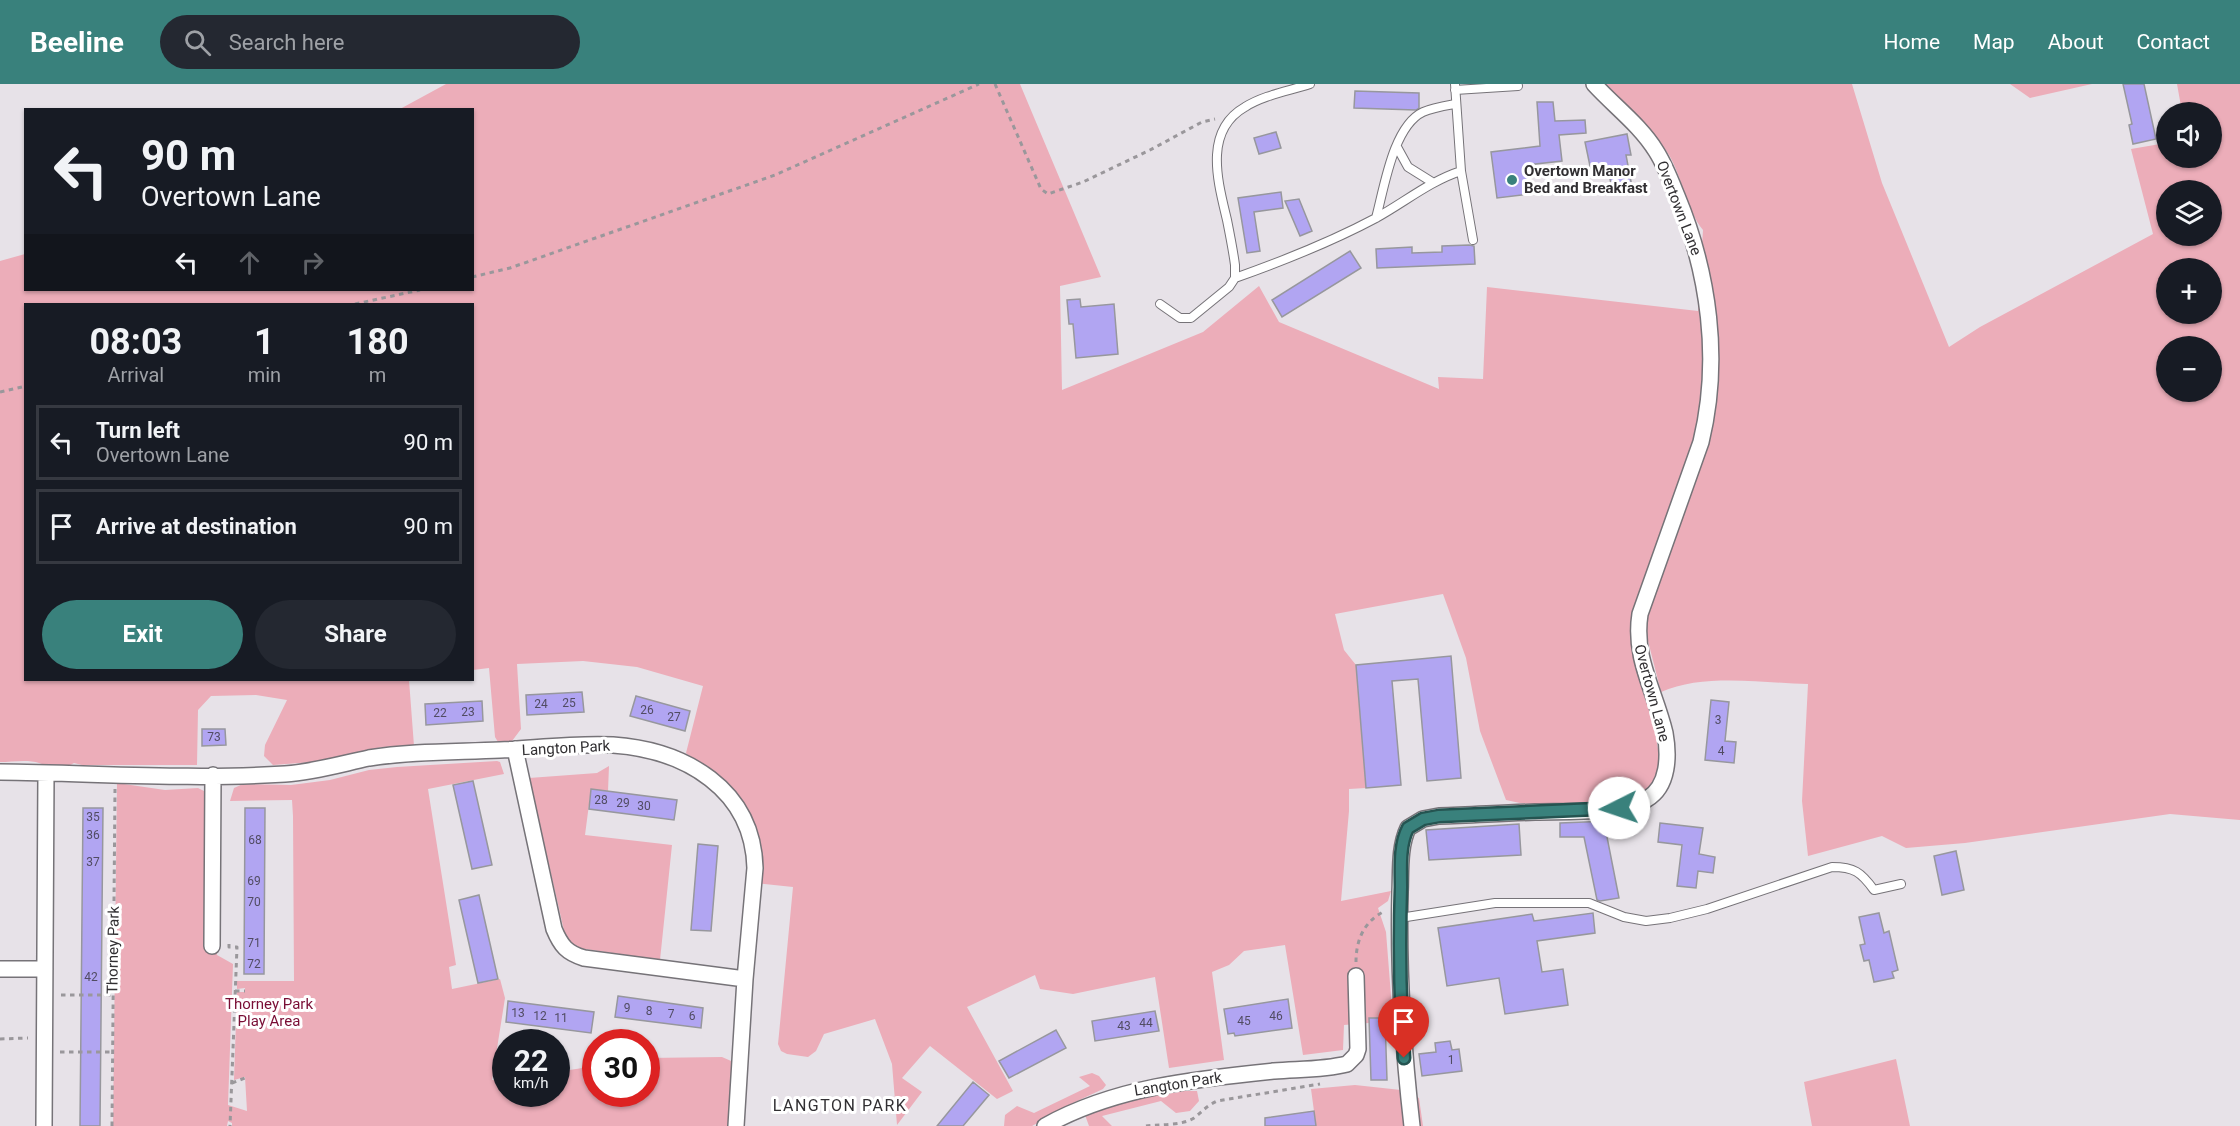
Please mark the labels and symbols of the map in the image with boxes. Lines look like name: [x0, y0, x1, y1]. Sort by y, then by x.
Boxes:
street label: Overtown Lane: [1653, 158, 1705, 258]
place label: Overtown Manor Bed and Breakfast: [1524, 162, 1648, 197]
marker: Overtown Manor Bed and Breakfast: [1505, 173, 1519, 187]
street label: Overtown Lane: [1630, 642, 1674, 744]
house number: 25: [562, 696, 576, 710]
house number: 24: [534, 697, 548, 711]
house number: 26: [640, 703, 654, 717]
house number: 23: [461, 705, 475, 719]
house number: 22: [433, 706, 447, 720]
house number: 27: [667, 710, 681, 724]
house number: 3: [1715, 713, 1721, 727]
house number: 73: [207, 730, 221, 744]
street label: Langton Park: [521, 737, 611, 759]
house number: 4: [1718, 744, 1725, 758]
position arrow: [1587, 776, 1651, 840]
house number: 28: [594, 793, 608, 807]
house number: 29: [616, 796, 630, 810]
house number: 30: [637, 799, 651, 813]
house number: 35: [86, 810, 100, 824]
house number: 36: [86, 828, 100, 842]
house number: 68: [248, 833, 262, 847]
house number: 37: [86, 855, 100, 869]
house number: 69: [247, 874, 261, 888]
house number: 70: [247, 895, 261, 909]
street label: Thorney Park: [103, 905, 123, 994]
house number: 71: [247, 936, 261, 950]
house number: 72: [247, 957, 261, 971]
house number: 42: [84, 970, 98, 984]
park label: Thorney Park Play Area: [225, 995, 313, 1030]
pin: [1378, 996, 1429, 1058]
house number: 9: [624, 1001, 630, 1015]
house number: 8: [646, 1004, 653, 1018]
house number: 13: [511, 1006, 525, 1020]
house number: 7: [668, 1007, 675, 1021]
house number: 12: [533, 1009, 547, 1023]
house number: 6: [689, 1009, 696, 1023]
house number: 46: [1269, 1009, 1283, 1023]
house number: 11: [554, 1011, 568, 1025]
house number: 45: [1237, 1014, 1251, 1028]
house number: 44: [1139, 1016, 1153, 1030]
house number: 43: [1117, 1019, 1131, 1033]
speed limit sign: 30: [582, 1029, 660, 1107]
house number: 1: [1448, 1053, 1454, 1067]
street label: Langton Park: [1133, 1068, 1223, 1100]
district label: LANGTON PARK: [773, 1096, 907, 1115]

